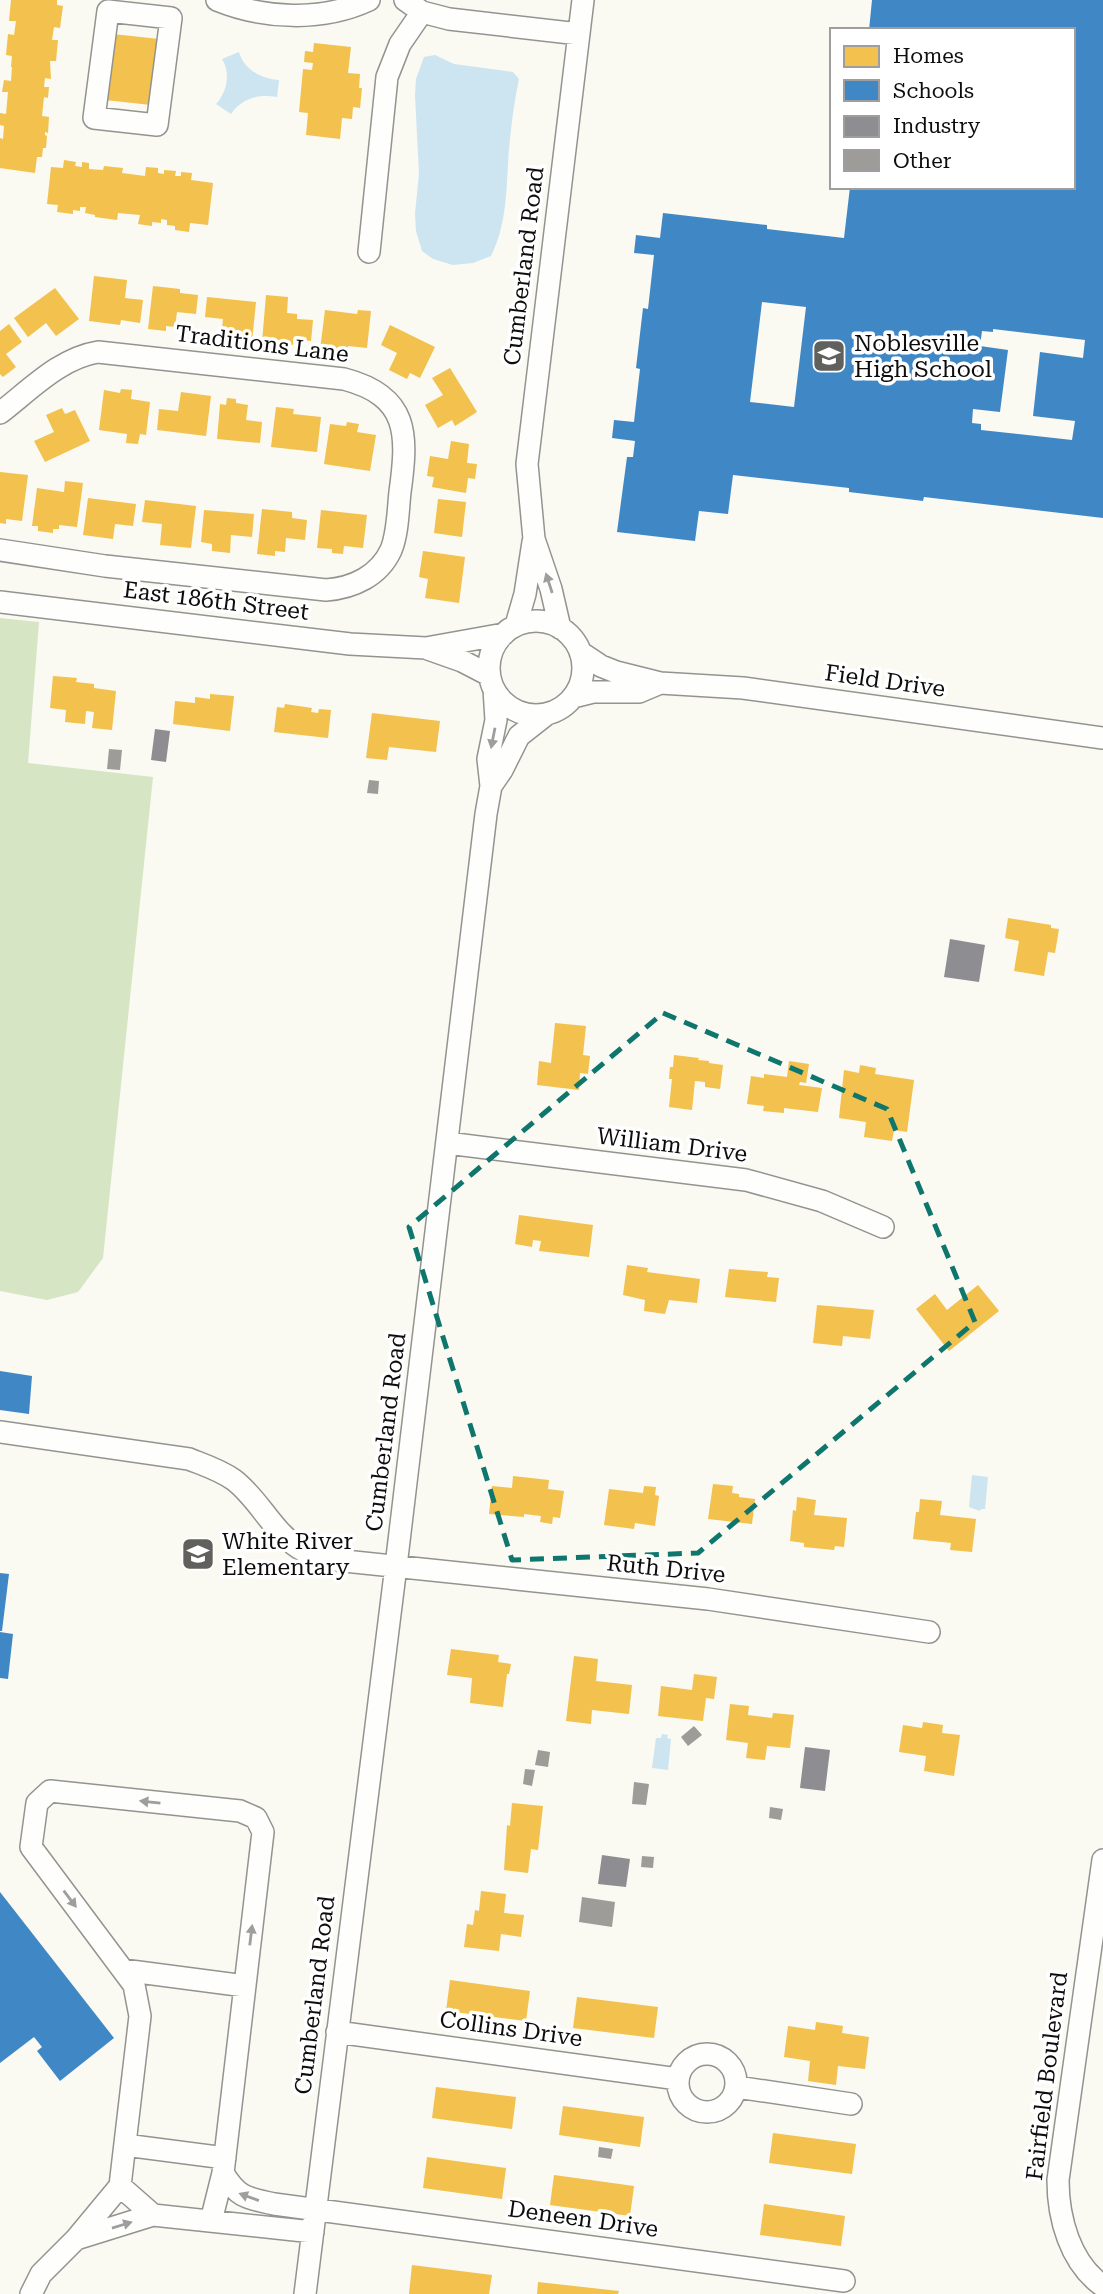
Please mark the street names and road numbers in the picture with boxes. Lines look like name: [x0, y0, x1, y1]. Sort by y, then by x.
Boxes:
street label: Cumberland Road: [498, 165, 550, 367]
street label: Traditions Lane: [174, 320, 350, 368]
street label: East 186th Street: [122, 576, 311, 626]
street label: Field Drive: [823, 659, 947, 703]
street label: William Drive: [595, 1122, 749, 1168]
street label: Cumberland Road: [360, 1331, 412, 1533]
street label: Ruth Drive: [605, 1549, 727, 1589]
street label: Cumberland Road: [289, 1894, 341, 2096]
street label: Fairfield Boulevard: [1021, 1970, 1073, 2182]
street label: Collins Drive: [438, 2006, 584, 2052]
street label: Deneen Drive: [506, 2195, 660, 2243]

